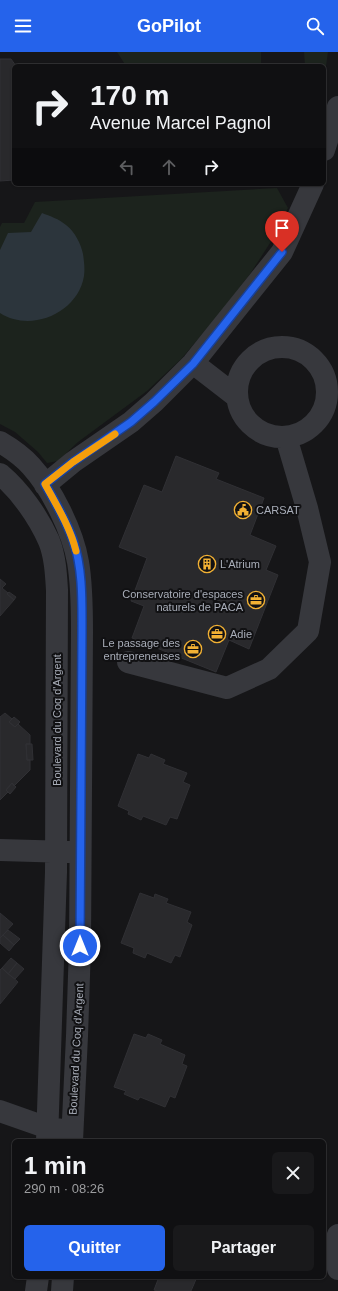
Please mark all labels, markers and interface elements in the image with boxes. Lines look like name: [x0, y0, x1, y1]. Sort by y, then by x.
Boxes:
icon: menu: [12, 15, 34, 37]
icon: search: [304, 15, 326, 37]
text: GoPilot: [137, 16, 201, 36]
icon: right: [24, 80, 76, 132]
text: 170 m: [90, 80, 169, 111]
text: Avenue Marcel Pagnol: [90, 113, 271, 133]
icon: left: [116, 156, 138, 178]
icon: ahead: [158, 156, 180, 178]
icon: right: [200, 156, 222, 178]
pin: [265, 211, 299, 252]
icon: arrive: [271, 217, 293, 239]
public building icon: CARSAT: [233, 500, 253, 520]
place label: CARSAT: [256, 504, 300, 516]
building icon: L'Atrium: [197, 554, 217, 574]
place label: L'Atrium: [220, 558, 260, 570]
place label: Conservatoire d'espaces naturels de PACA: [122, 588, 244, 613]
office icon: Conservatoire d'espaces naturels de PACA: [246, 590, 266, 610]
office icon: Adie: [207, 624, 227, 644]
place label: Adie: [230, 628, 252, 640]
place label: Le passage des entrepreneuses: [102, 637, 180, 662]
office icon: Le passage des entrepreneuses: [183, 639, 203, 659]
street label: Boulevard du Coq d'Argent: [51, 654, 63, 786]
position arrow: [59, 925, 101, 967]
street label: Boulevard du Coq d'Argent: [67, 983, 85, 1115]
text: 1 min: [24, 1152, 87, 1179]
button: close: [272, 1152, 314, 1194]
text: 290 m · 08:26: [24, 1181, 104, 1196]
button: Quitter: [24, 1225, 165, 1271]
button: Partager: [173, 1225, 314, 1271]

